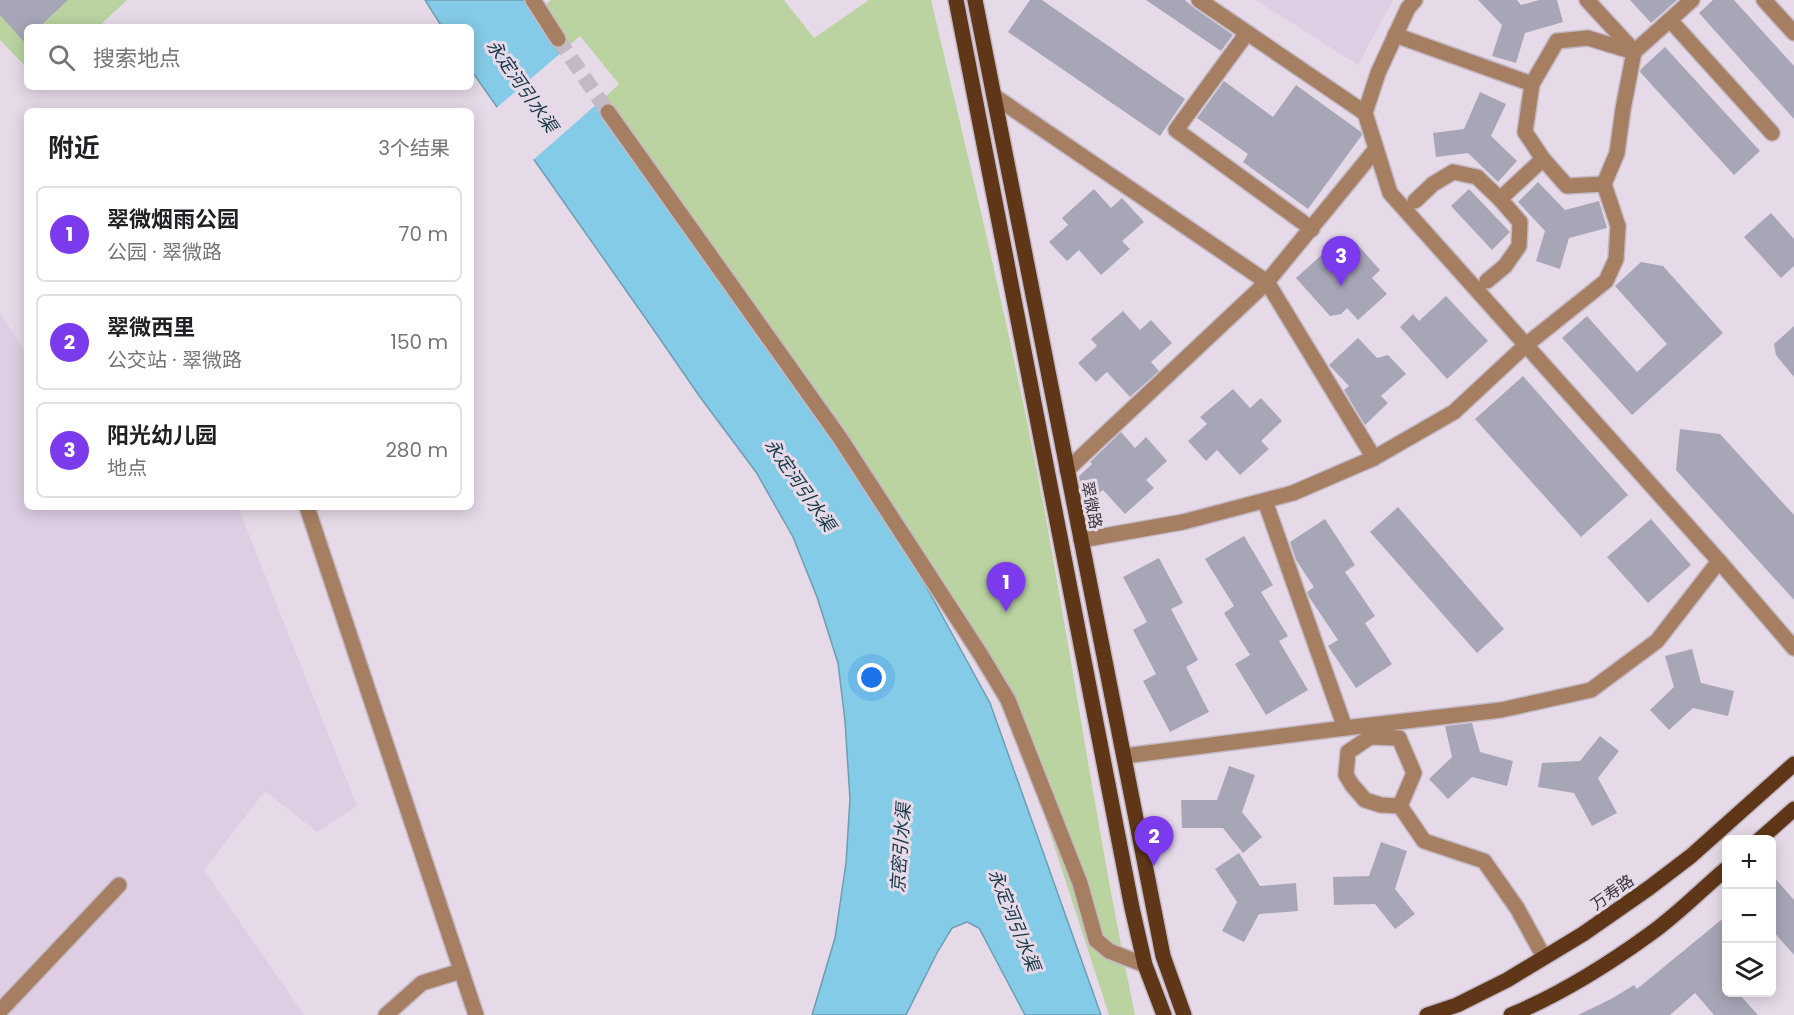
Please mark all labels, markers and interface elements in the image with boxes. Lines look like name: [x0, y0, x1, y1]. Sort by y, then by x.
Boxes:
search box: [24, 24, 474, 90]
water label: 永定河引水渠: [481, 34, 565, 140]
icon: search: [45, 41, 78, 74]
text: 搜索地点: [93, 43, 181, 74]
text: 附近: [48, 130, 100, 166]
text: 3个结果: [378, 134, 450, 162]
text: 翠微烟雨公园: [107, 204, 239, 235]
text: 1: [66, 220, 73, 248]
text: 70 m: [399, 220, 448, 248]
pin: 3: [1322, 236, 1360, 286]
text: 公园 · 翠微路: [107, 238, 222, 266]
text: 翠微西里: [107, 312, 195, 343]
text: 2: [64, 328, 75, 356]
text: 150 m: [391, 328, 448, 356]
text: 公交站 · 翠微路: [107, 346, 242, 374]
text: 阳光幼儿园: [107, 420, 217, 451]
water label: 永定河引水渠: [759, 433, 843, 539]
text: 3: [63, 436, 76, 464]
text: 280 m: [385, 436, 448, 464]
text: 地点: [107, 454, 147, 482]
street label: 翠微路: [1076, 479, 1107, 531]
pin: 1: [986, 562, 1026, 612]
your location: [857, 663, 886, 692]
water label: 京密引水渠: [885, 799, 916, 894]
pin: 2: [1134, 816, 1174, 866]
map controls: [1722, 835, 1776, 997]
button: +: [1722, 835, 1776, 889]
water label: 永定河引水渠: [983, 865, 1047, 977]
street label: 万寿路: [1586, 869, 1639, 916]
button: −: [1722, 889, 1776, 943]
button: layers: [1722, 943, 1776, 997]

